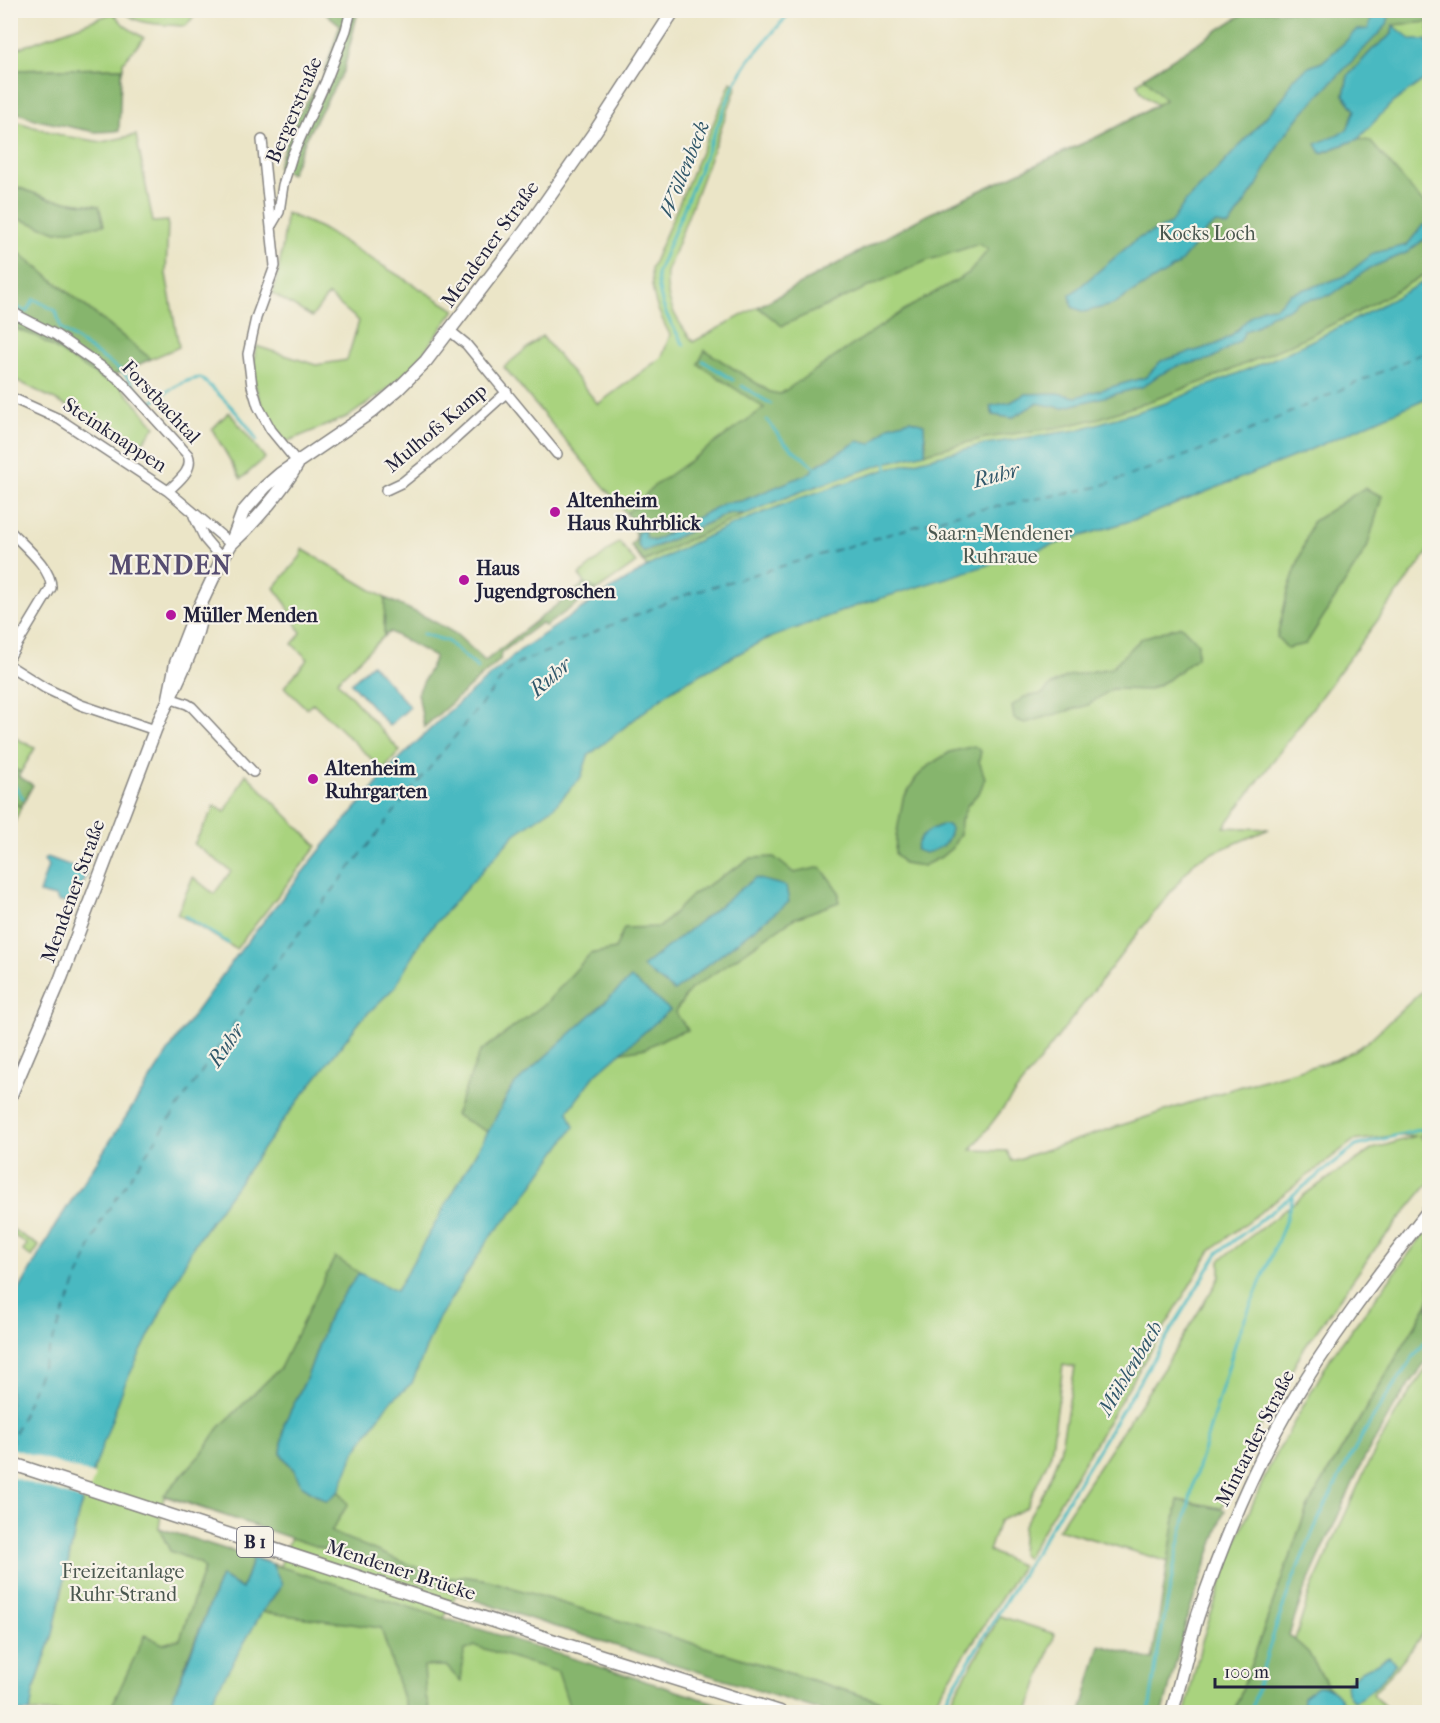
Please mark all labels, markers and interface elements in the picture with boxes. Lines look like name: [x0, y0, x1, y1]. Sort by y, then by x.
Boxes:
street label: Bergerstraße: [261, 53, 327, 167]
water label: Wöllenbeck: [654, 117, 714, 221]
street label: Mendener Straße: [436, 176, 544, 312]
park label: Kocks Loch: [1158, 222, 1256, 245]
street label: Forstbachtal: [117, 356, 206, 449]
street label: Mulhofs Kamp: [380, 379, 492, 477]
street label: Steinknappen: [59, 393, 172, 477]
water label: Ruhr: [968, 457, 1023, 493]
place label: Altenheim Haus Ruhrblick: [565, 489, 702, 535]
marker: Altenheim Haus Ruhrblick: [548, 505, 562, 519]
park label: Saarn-Mendener Ruhraue: [928, 522, 1073, 568]
district label: MENDEN: [109, 550, 233, 581]
place label: Haus Jugendgroschen: [474, 557, 616, 603]
marker: Haus Jugendgroschen: [457, 573, 471, 587]
place label: Müller Menden: [182, 604, 318, 627]
marker: Müller Menden: [164, 608, 178, 622]
water label: Ruhr: [523, 652, 577, 703]
place label: Altenheim Ruhrgarten: [323, 757, 428, 803]
marker: Altenheim Ruhrgarten: [306, 772, 320, 786]
street label: Mendener Straße: [36, 816, 110, 966]
water label: Ruhr: [202, 1018, 250, 1073]
water label: Mühlenbach: [1092, 1317, 1168, 1421]
street label: Mintarder Straße: [1211, 1366, 1299, 1510]
road number: B 1: [237, 1527, 273, 1557]
street label: Mendener Brücke: [323, 1535, 479, 1605]
park label: Freizeitanlage Ruhr-Strand: [62, 1560, 185, 1606]
scale bar: [1215, 1651, 1358, 1689]
text: 100 m: [1224, 1662, 1269, 1683]

